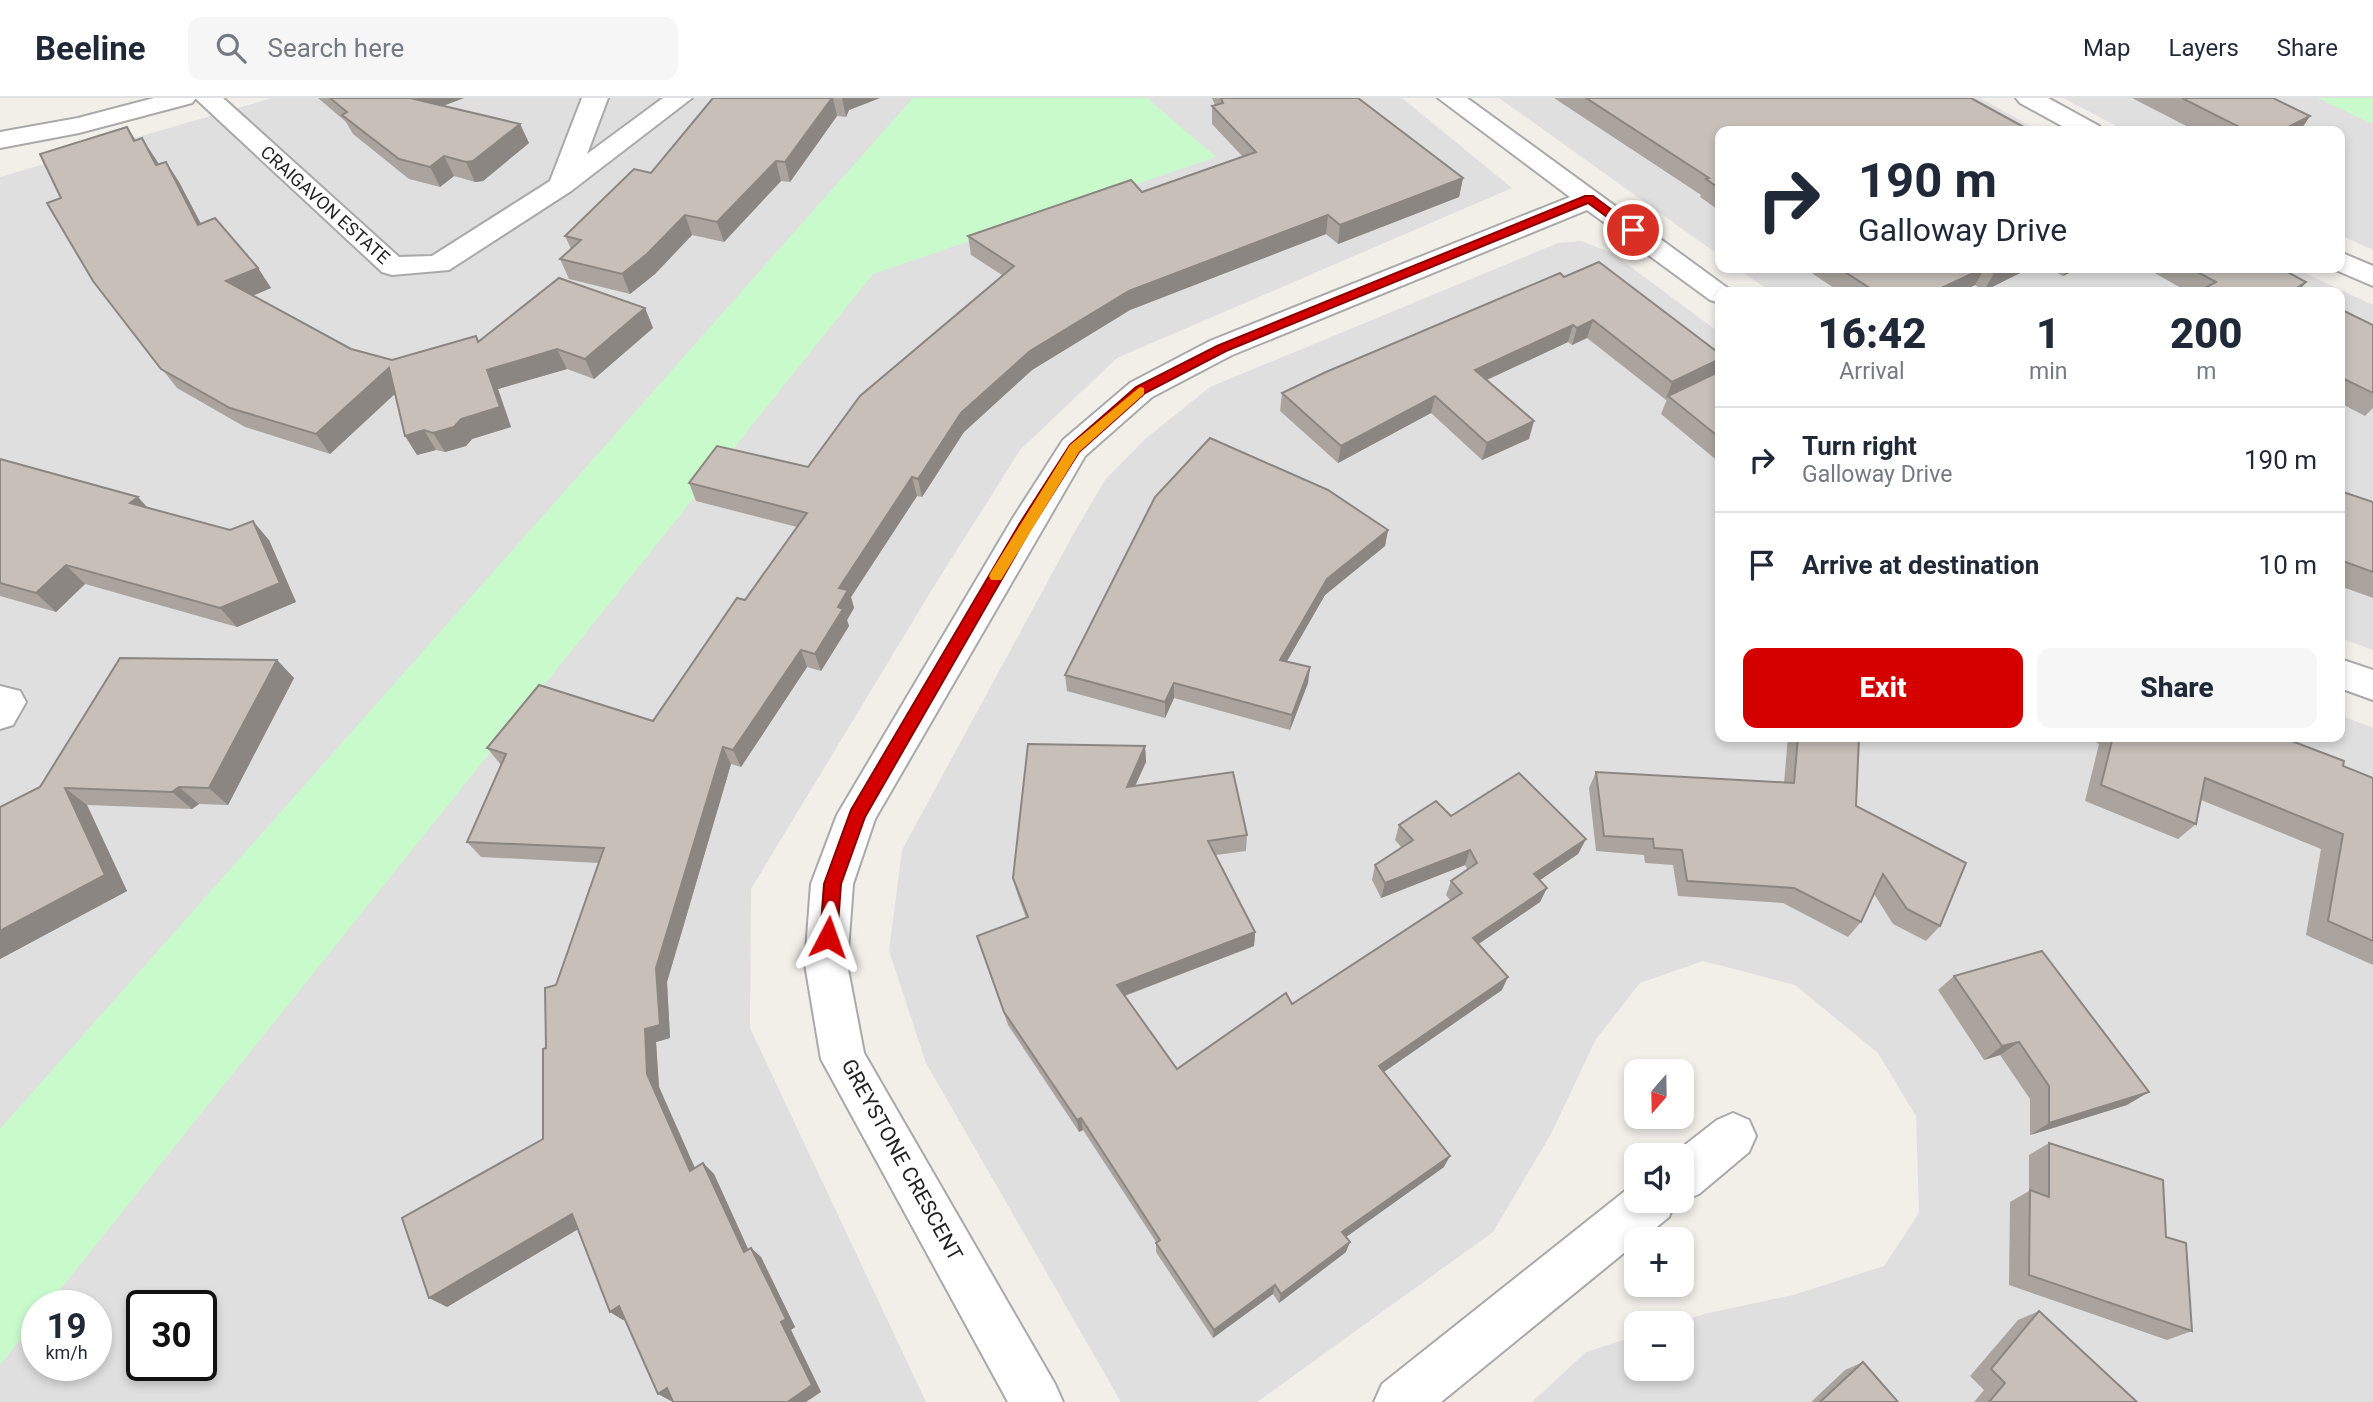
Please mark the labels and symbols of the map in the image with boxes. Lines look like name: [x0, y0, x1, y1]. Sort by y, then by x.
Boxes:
street label: CRAIGAVON ESTATE: [257, 141, 394, 268]
pin: [1603, 200, 1663, 260]
position arrow: [791, 900, 865, 974]
street label: GREYSTONE CRESCENT: [837, 1055, 968, 1265]
north arrow: [1624, 1059, 1694, 1129]
speed limit sign: 30: [126, 1290, 217, 1381]

